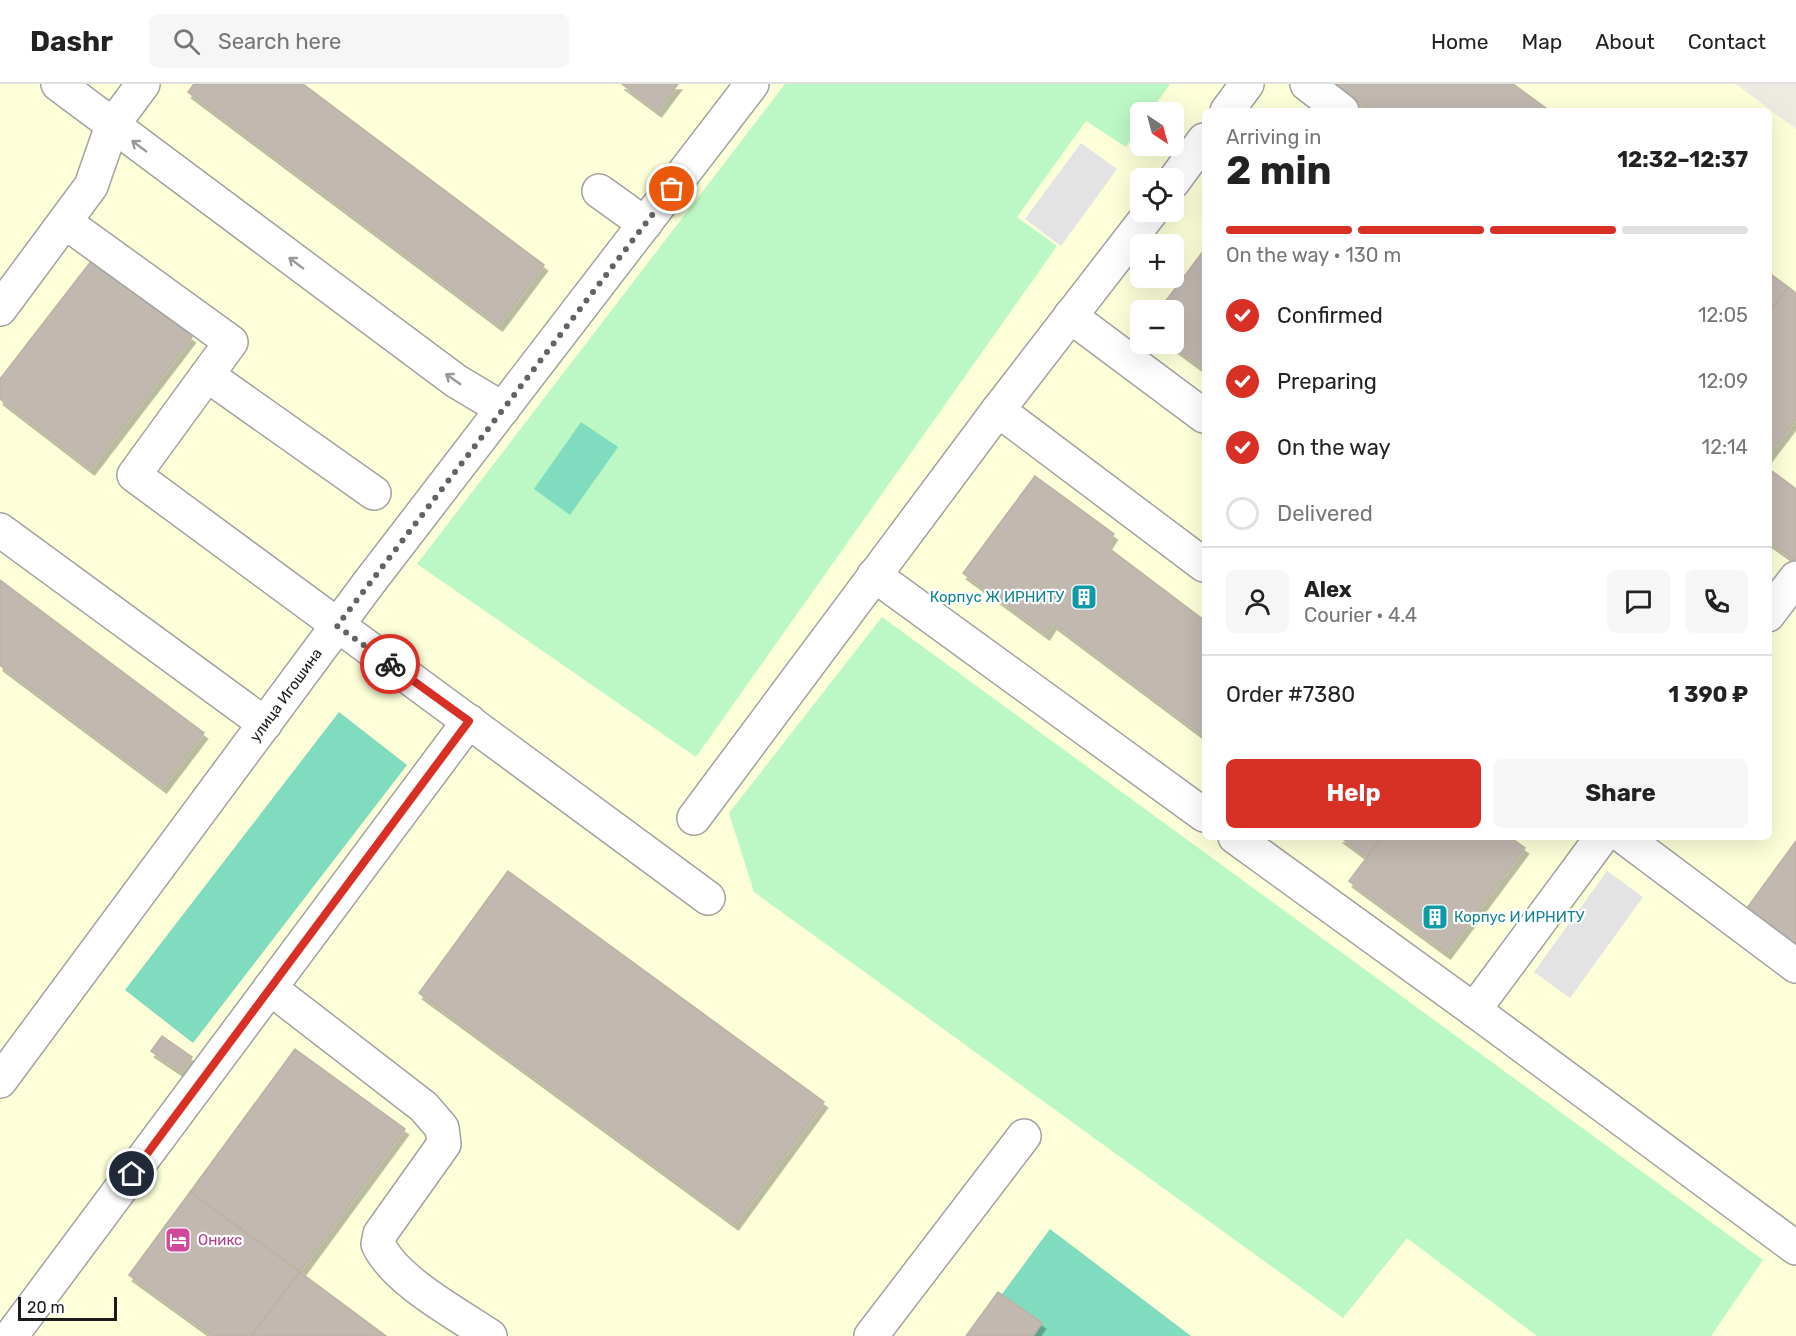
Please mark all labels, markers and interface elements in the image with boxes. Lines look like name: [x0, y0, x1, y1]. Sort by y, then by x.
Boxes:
search box: [149, 14, 569, 68]
text: Dashr: [30, 25, 113, 58]
icon: search: [170, 25, 203, 58]
text: Search here: [218, 28, 341, 55]
text: Home: [1431, 29, 1488, 54]
text: Map: [1521, 29, 1562, 54]
text: About: [1595, 29, 1655, 54]
text: Contact: [1688, 29, 1766, 54]
north arrow: [1130, 102, 1184, 156]
map controls: [1130, 102, 1184, 354]
text: Arriving in: [1226, 125, 1321, 149]
one-way arrow: [132, 140, 148, 153]
text: 12:32–12:37: [1617, 146, 1748, 173]
text: 2 min: [1226, 148, 1332, 194]
pin: [646, 163, 697, 214]
button: locate: [1130, 168, 1184, 222]
icon: bag: [655, 172, 688, 205]
button: +: [1130, 234, 1184, 288]
text: On the way · 130 m: [1226, 243, 1401, 267]
one-way arrow: [288, 257, 304, 269]
icon: check: [1226, 299, 1259, 332]
button: −: [1130, 300, 1184, 354]
text: Confirmed: [1277, 302, 1383, 329]
text: 12:05: [1698, 303, 1748, 327]
icon: check: [1226, 365, 1259, 398]
text: Preparing: [1277, 368, 1377, 395]
text: 12:09: [1698, 369, 1748, 393]
one-way arrow: [445, 373, 461, 385]
icon: check: [1226, 431, 1259, 464]
text: On the way: [1277, 434, 1391, 461]
text: 12:14: [1702, 435, 1748, 459]
text: Delivered: [1277, 500, 1373, 527]
button: person: [1226, 570, 1289, 633]
button: chat: [1607, 570, 1670, 633]
button: phone: [1685, 570, 1748, 633]
text: Alex: [1304, 576, 1352, 603]
building icon: Корпус Ж ИРНИТУ: [1069, 582, 1099, 612]
place label: Корпус Ж ИРНИТУ: [930, 588, 1064, 606]
text: Courier · 4.4: [1304, 603, 1417, 627]
courier: [360, 634, 420, 694]
street label: улица Игошина: [246, 645, 326, 745]
icon: bike: [374, 648, 407, 681]
text: Order #7380: [1226, 681, 1355, 708]
text: 1 390 ₽: [1668, 681, 1748, 708]
button: Help: [1226, 759, 1481, 828]
button: Share: [1493, 759, 1748, 828]
building icon: Корпус И ИРНИТУ: [1420, 902, 1450, 932]
place label: Корпус И ИРНИТУ: [1454, 908, 1585, 926]
pin: [106, 1148, 157, 1199]
icon: home: [115, 1157, 148, 1190]
hotel icon: Оникс: [163, 1225, 193, 1255]
place label: Оникс: [198, 1231, 242, 1249]
scale bar: [18, 1294, 117, 1322]
text: 20 m: [27, 1298, 65, 1317]

